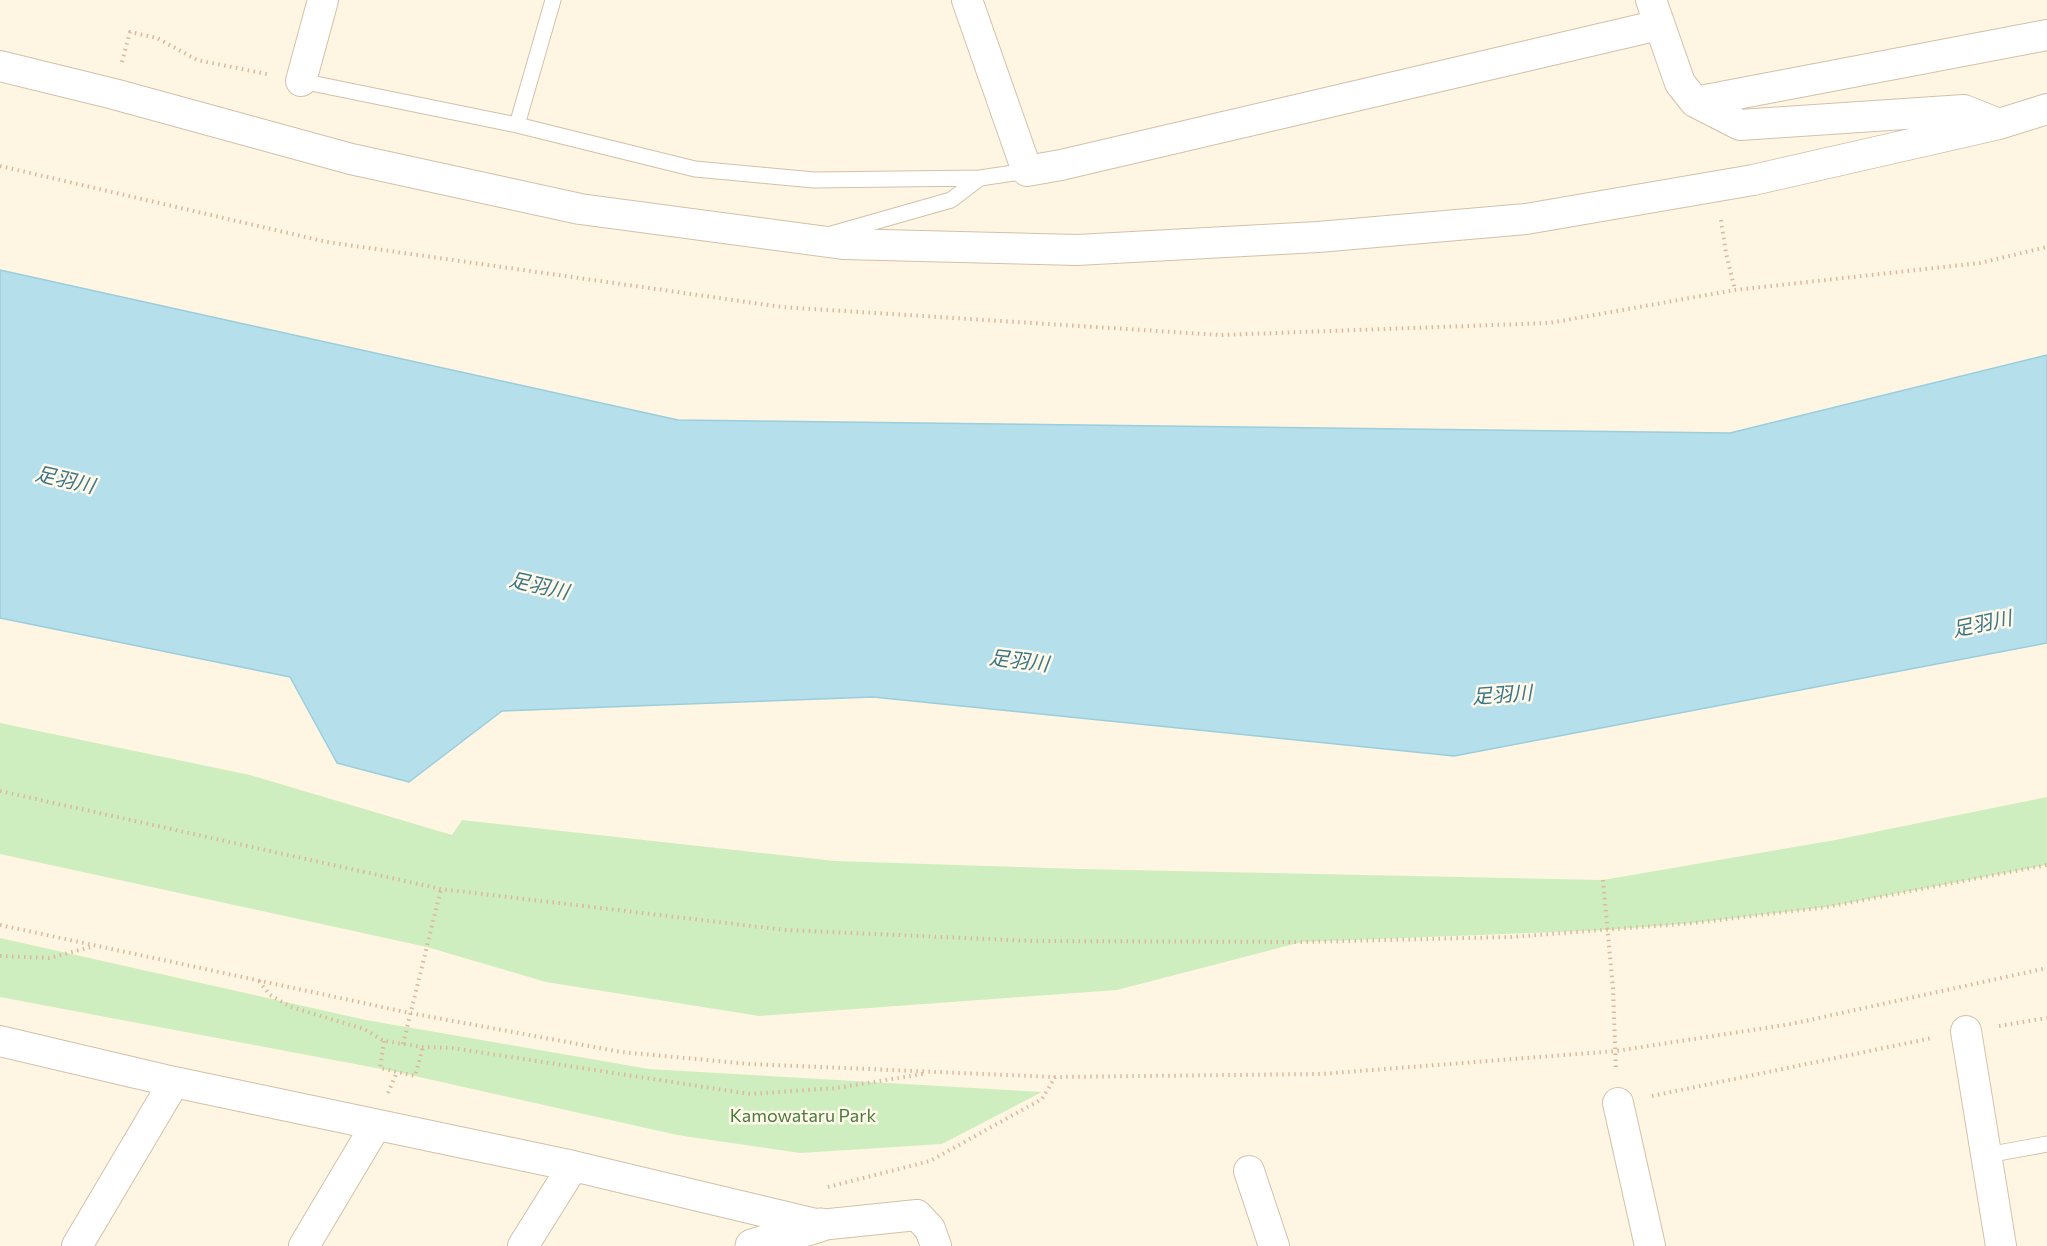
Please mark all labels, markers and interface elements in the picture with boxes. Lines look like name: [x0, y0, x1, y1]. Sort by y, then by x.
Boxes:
water label: 足羽川: [33, 462, 97, 498]
water label: 足羽川: [507, 568, 571, 604]
water label: 足羽川: [1950, 606, 2014, 642]
water label: 足羽川: [988, 645, 1050, 677]
water label: 足羽川: [1471, 681, 1533, 709]
park label: Kamowataru Park: [730, 1105, 876, 1127]

